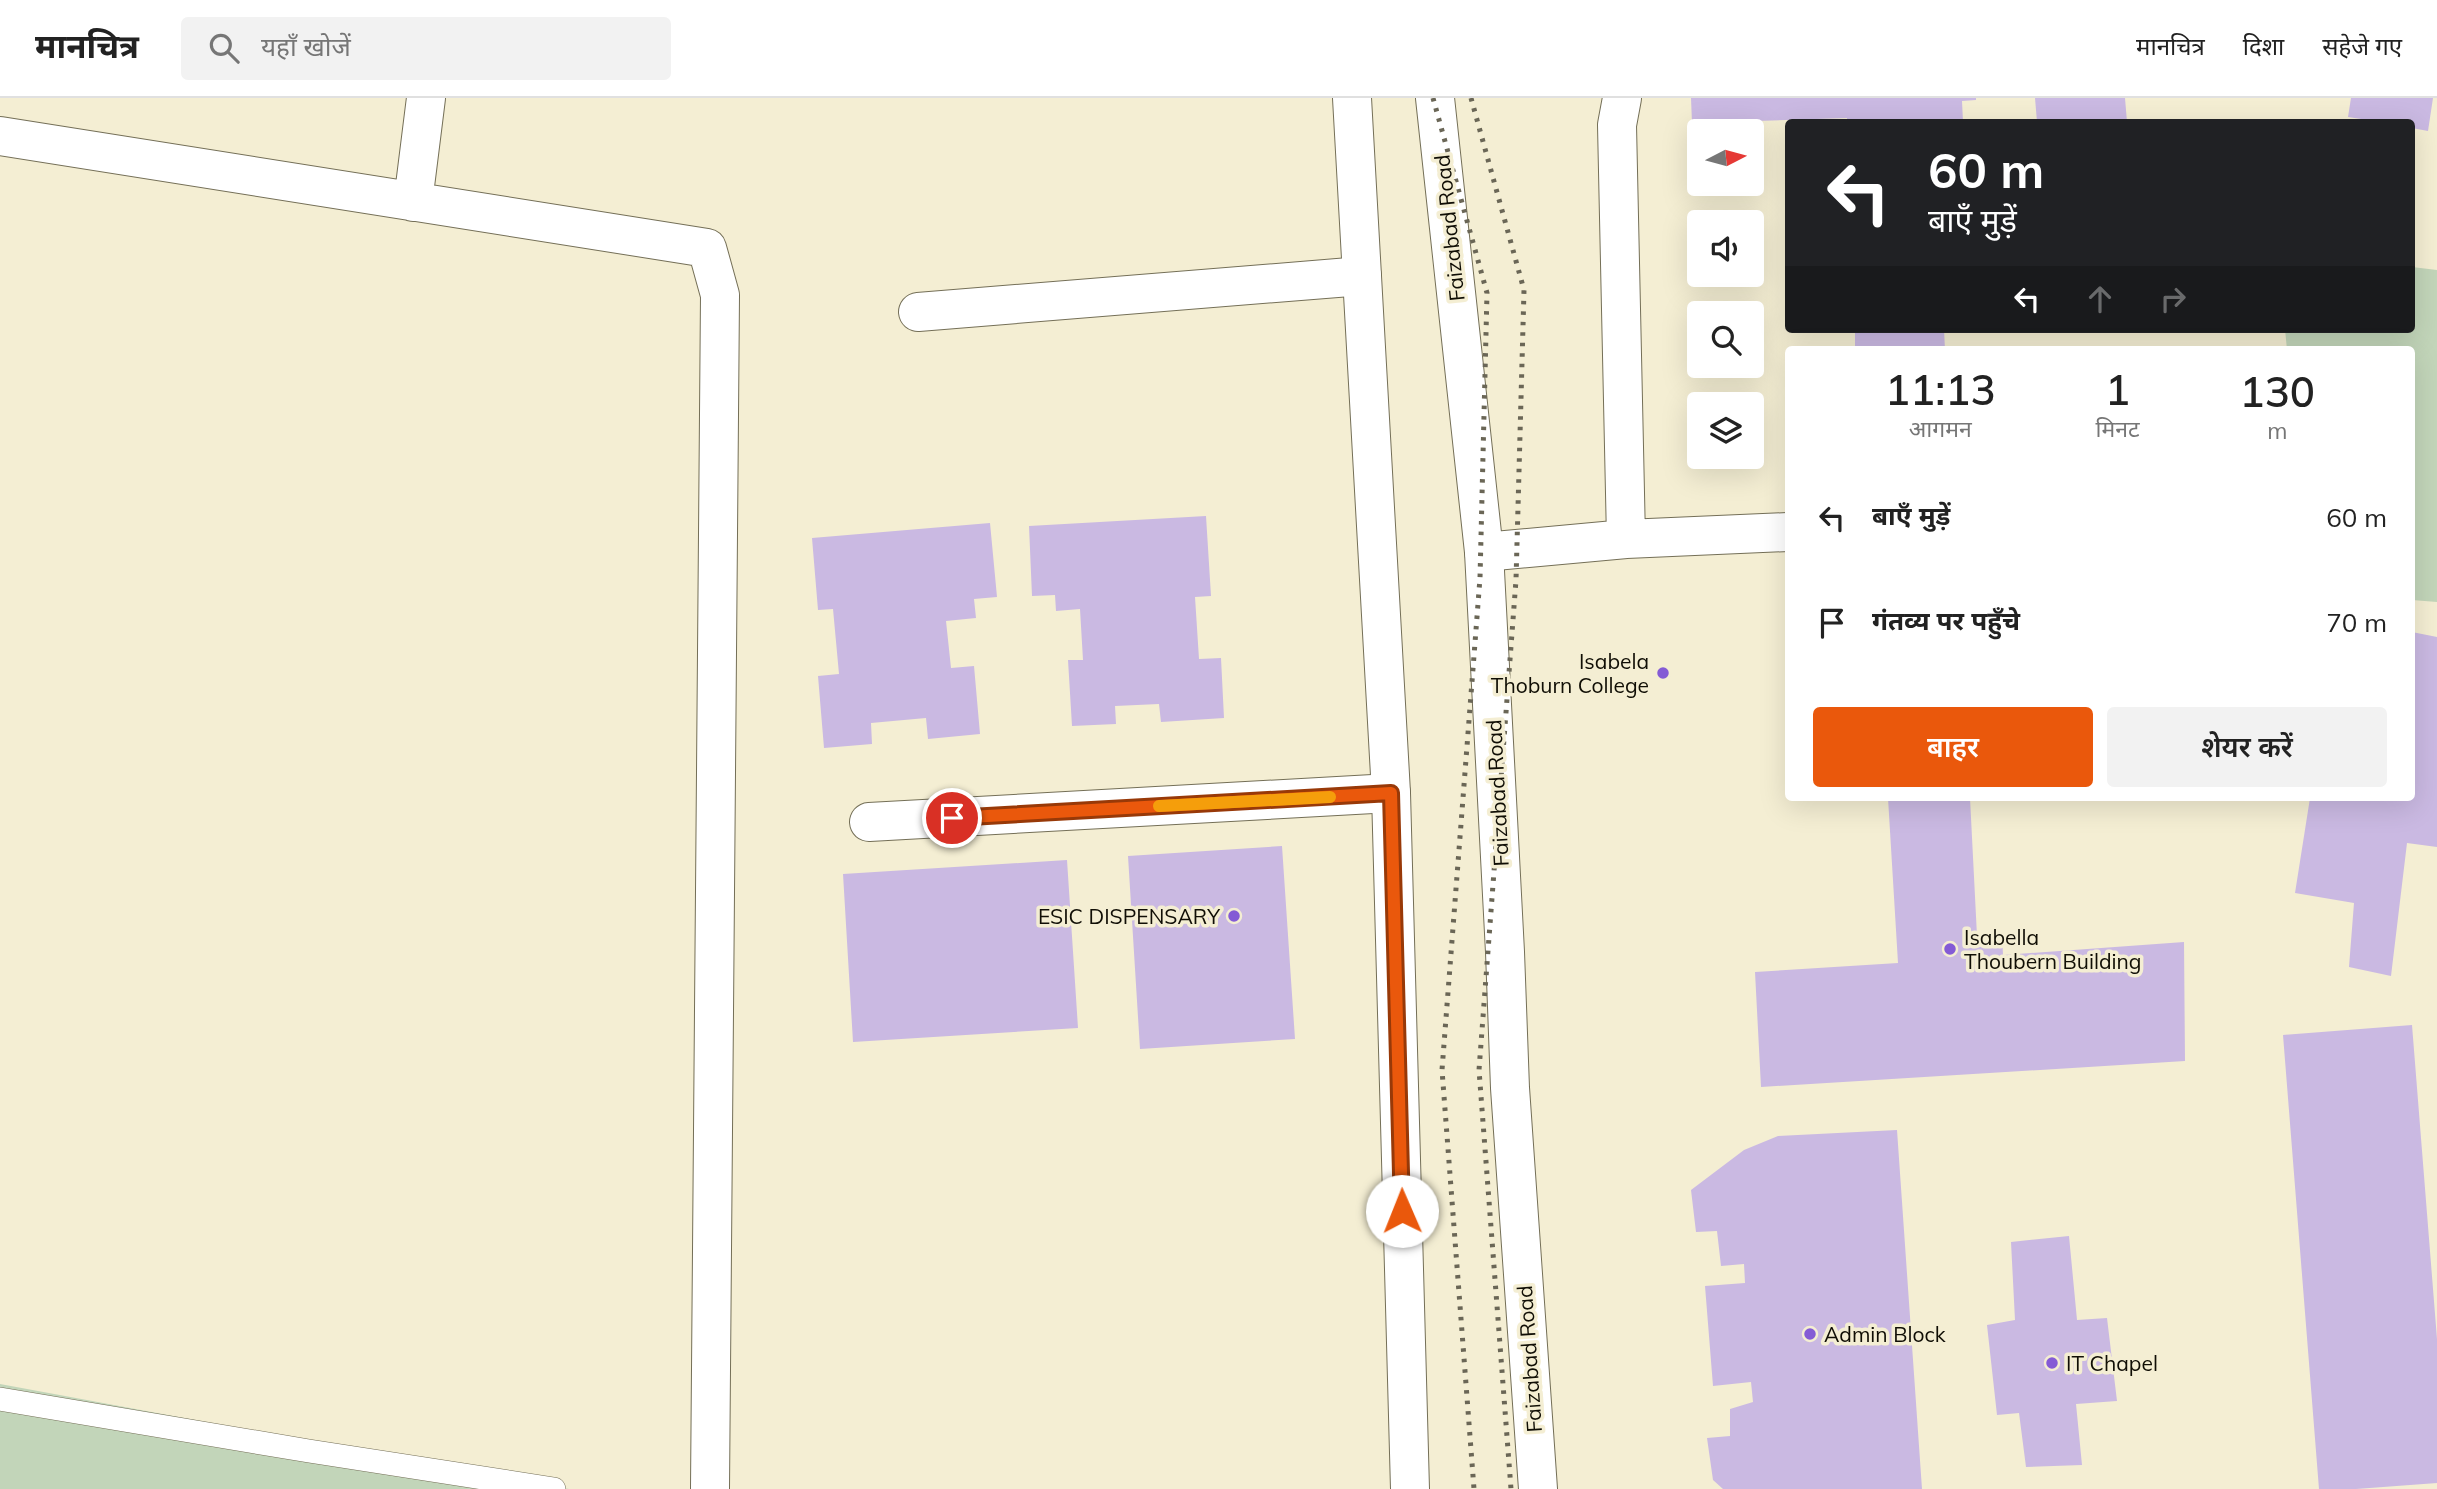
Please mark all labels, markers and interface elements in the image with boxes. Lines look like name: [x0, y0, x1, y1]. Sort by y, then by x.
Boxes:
search box: [181, 17, 671, 80]
text: मानचित्र: [35, 25, 139, 66]
icon: search: [205, 29, 243, 67]
text: यहाँ खोजें: [261, 30, 351, 63]
text: मानचित्र: [2136, 31, 2205, 61]
text: दिशा: [2243, 31, 2284, 61]
text: सहेजे गए: [2322, 31, 2402, 61]
north arrow: [1687, 119, 1764, 196]
map controls: [1687, 119, 1764, 469]
text: 60 m: [1928, 139, 2044, 200]
icon: left: [1813, 147, 1904, 238]
street label: Faizabad Road: [1428, 153, 1470, 303]
text: बाएँ मुड़ें: [1928, 200, 2017, 240]
button: sound: [1687, 210, 1764, 287]
icon: left: [2008, 280, 2046, 318]
icon: ahead: [2081, 280, 2119, 318]
icon: right: [2154, 280, 2192, 318]
button: search: [1687, 301, 1764, 378]
text: 11:13: [1885, 363, 1996, 416]
text: 1: [2105, 363, 2130, 416]
text: 130: [2239, 365, 2315, 418]
button: layers: [1687, 392, 1764, 469]
text: आगमन: [1909, 414, 1972, 443]
text: मिनट: [2096, 414, 2140, 443]
text: m: [2267, 416, 2287, 445]
icon: left: [1813, 499, 1851, 537]
text: बाएँ मुड़ें: [1872, 499, 1950, 532]
text: 60 m: [2326, 501, 2387, 534]
icon: arrive: [1813, 604, 1851, 642]
text: गंतव्य पर पहुँचे: [1872, 604, 2020, 637]
text: 70 m: [2326, 606, 2387, 639]
place label: Isabela Thoburn College: [1491, 648, 1649, 698]
marker: Isabela Thoburn College: [1655, 665, 1671, 681]
button: बाहर: [1813, 707, 2093, 787]
button: शेयर करें: [2107, 707, 2387, 787]
street label: Faizabad Road: [1480, 719, 1514, 867]
pin: [922, 788, 982, 848]
icon: arrive: [933, 799, 971, 837]
place label: ESIC DISPENSARY: [1038, 903, 1220, 929]
marker: ESIC DISPENSARY: [1226, 908, 1242, 924]
place label: Isabella Thoubern Building: [1964, 924, 2142, 974]
marker: Isabella Thoubern Building: [1942, 941, 1958, 957]
position arrow: [1365, 1174, 1439, 1248]
street label: Faizabad Road: [1511, 1285, 1547, 1433]
place label: Admin Block: [1824, 1321, 1946, 1347]
marker: Admin Block: [1802, 1326, 1818, 1342]
place label: IT Chapel: [2066, 1350, 2158, 1376]
marker: IT Chapel: [2044, 1355, 2060, 1371]

